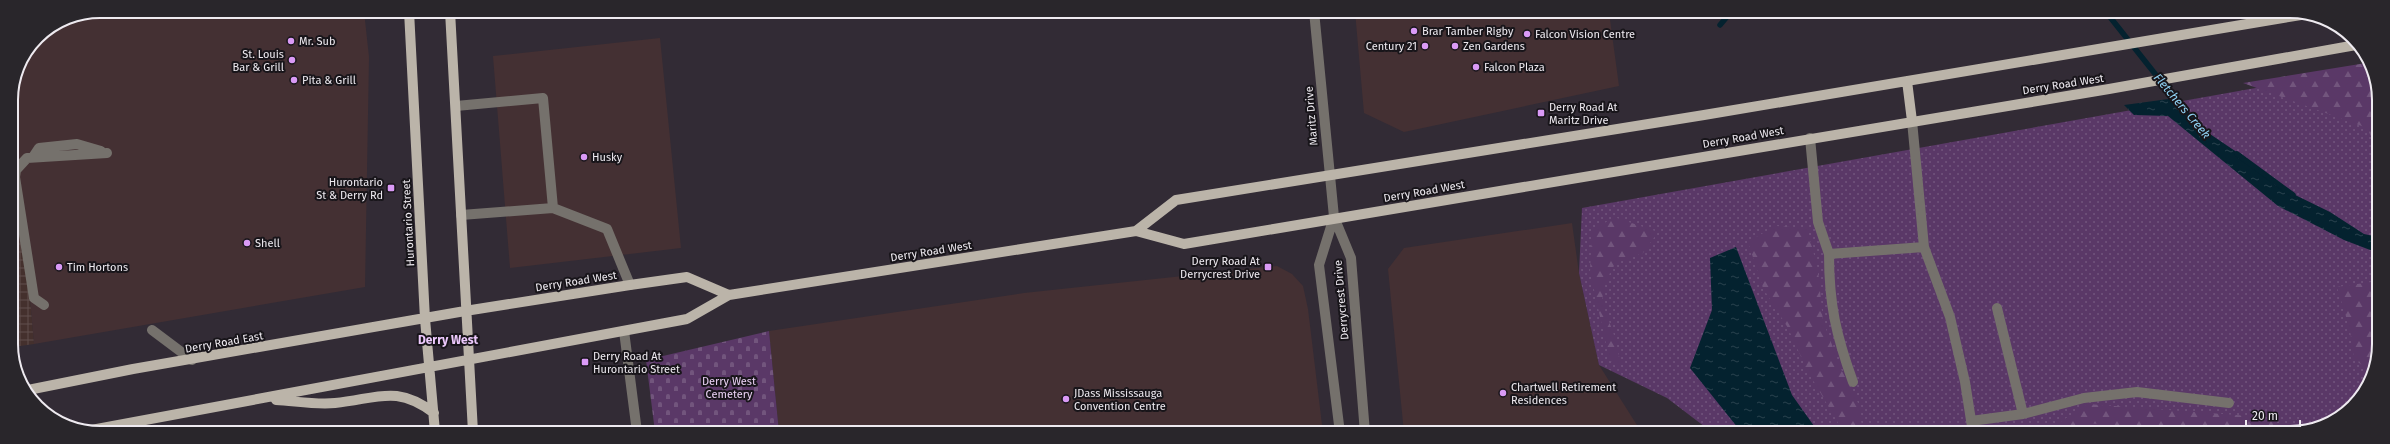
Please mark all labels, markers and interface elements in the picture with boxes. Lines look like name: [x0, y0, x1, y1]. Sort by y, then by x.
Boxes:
place label: Brar Tamber Rigby: [1422, 25, 1514, 38]
marker: Brar Tamber Rigby: [1409, 26, 1419, 36]
place label: Falcon Vision Centre: [1535, 28, 1635, 41]
marker: Falcon Vision Centre: [1522, 29, 1532, 39]
place label: Mr. Sub: [299, 35, 335, 48]
marker: Mr. Sub: [286, 36, 296, 46]
place label: Century 21: [1366, 40, 1417, 53]
place label: Zen Gardens: [1463, 40, 1525, 53]
marker: Century 21: [1420, 41, 1430, 51]
marker: Zen Gardens: [1450, 41, 1460, 51]
place label: St. Louis Bar & Grill: [232, 48, 284, 74]
marker: St. Louis Bar & Grill: [287, 55, 297, 65]
place label: Falcon Plaza: [1484, 61, 1545, 74]
marker: Falcon Plaza: [1471, 62, 1481, 72]
water label: Fletchers Creek: [2151, 71, 2214, 142]
street label: Derry Road West: [2021, 72, 2105, 97]
place label: Pita & Grill: [302, 74, 356, 87]
marker: Pita & Grill: [289, 75, 299, 85]
street label: Maritz Drive: [1302, 86, 1321, 146]
place label: Derry Road At Maritz Drive: [1549, 101, 1617, 127]
marker: Derry Road At Maritz Drive: [1536, 108, 1546, 118]
street label: Derry Road West: [1701, 124, 1785, 151]
place label: Husky: [592, 151, 623, 164]
marker: Husky: [579, 152, 589, 162]
place label: Hurontario St & Derry Rd: [316, 176, 383, 202]
street label: Derry Road West: [1382, 178, 1466, 205]
street label: Hurontario Street: [400, 179, 417, 267]
marker: Hurontario St & Derry Rd: [386, 183, 396, 193]
place label: Shell: [255, 237, 280, 250]
marker: Shell: [242, 238, 252, 248]
street label: Derry Road West: [889, 239, 973, 264]
place label: Derry Road At Derrycrest Drive: [1180, 255, 1260, 281]
street label: Derrycrest Drive: [1332, 260, 1351, 340]
place label: Tim Hortons: [67, 261, 128, 274]
marker: Tim Hortons: [54, 262, 64, 272]
marker: Derry Road At Derrycrest Drive: [1263, 262, 1273, 272]
street label: Derry Road West: [534, 269, 618, 294]
street label: Derry Road East: [184, 329, 264, 356]
district label: Derry West: [418, 333, 478, 347]
place label: Derry Road At Hurontario Street: [593, 350, 680, 376]
marker: Derry Road At Hurontario Street: [580, 357, 590, 367]
park label: Derry West Cemetery: [702, 375, 756, 401]
place label: Chartwell Retirement Residences: [1511, 381, 1616, 407]
place label: JDass Mississauga Convention Centre: [1074, 387, 1166, 413]
marker: Chartwell Retirement Residences: [1498, 388, 1508, 398]
marker: JDass Mississauga Convention Centre: [1061, 394, 1071, 404]
scale bar: [2246, 402, 2300, 428]
text: 20 m: [2252, 409, 2278, 423]

